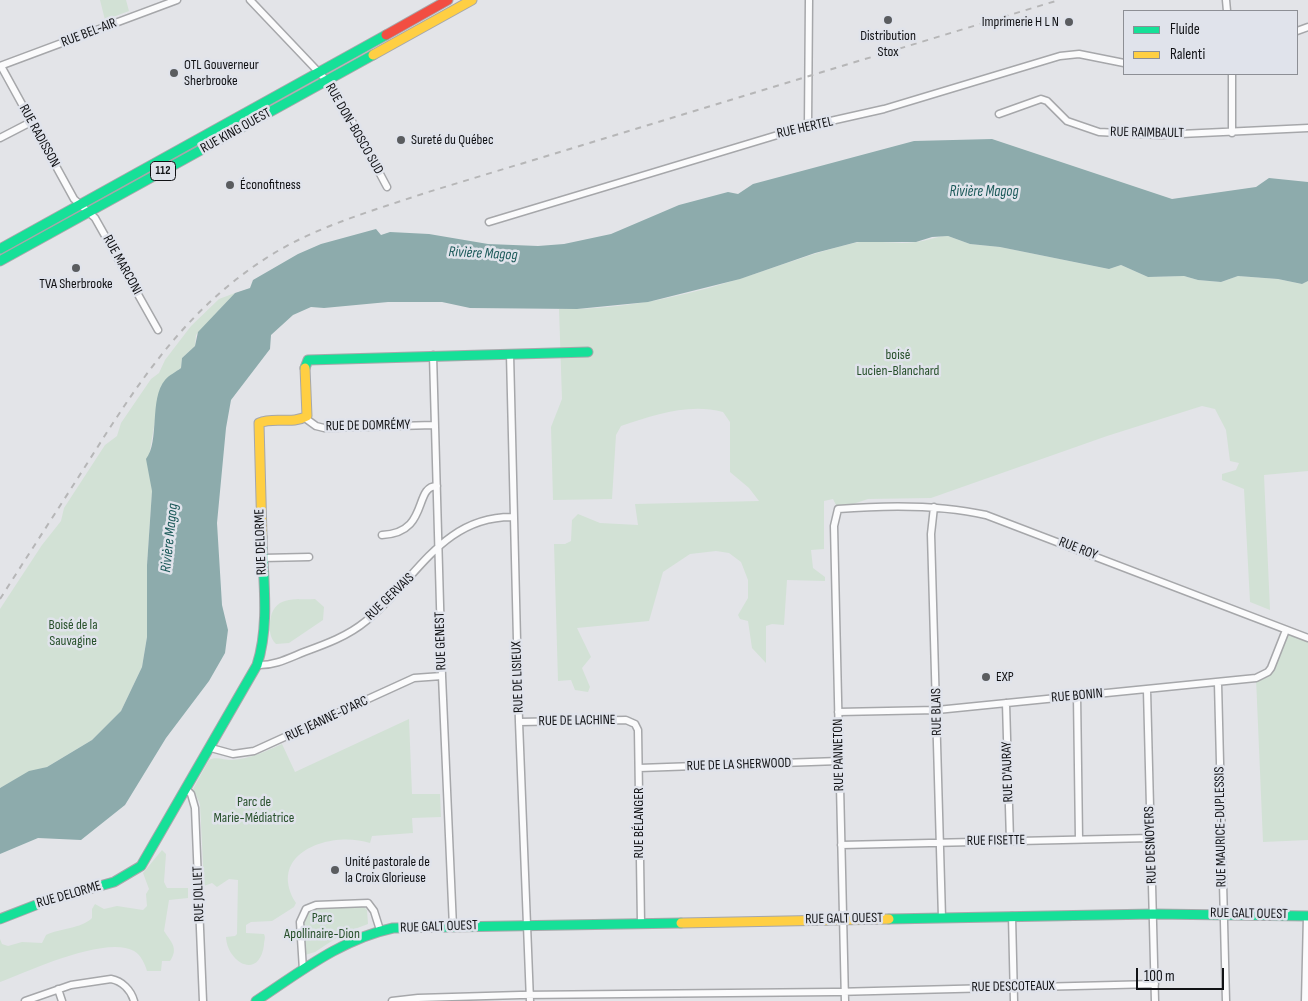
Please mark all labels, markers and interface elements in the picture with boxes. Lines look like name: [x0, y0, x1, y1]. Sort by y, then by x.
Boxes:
legend: [1123, 10, 1298, 75]
marker: Distribution Stox: [882, 14, 894, 26]
place label: Imprimerie H L N: [982, 14, 1059, 30]
street label: RUE BEL-AIR: [59, 15, 119, 51]
marker: Imprimerie H L N: [1063, 16, 1075, 28]
text: Fluide: [1170, 20, 1200, 39]
place label: Distribution Stox: [860, 28, 916, 60]
text: Ralenti: [1170, 45, 1205, 64]
place label: OTL Gouverneur Sherbrooke: [184, 57, 259, 90]
marker: OTL Gouverneur Sherbrooke: [168, 67, 180, 79]
street label: RUE DON-BOSCO SUD: [321, 81, 387, 177]
street label: RUE RADISSON: [15, 102, 63, 170]
street label: RUE KING OUEST: [198, 105, 274, 157]
street label: RUE HERTEL: [775, 113, 835, 143]
street label: RUE RAIMBAULT: [1110, 124, 1184, 142]
place label: Sureté du Québec: [411, 132, 494, 148]
marker: Sureté du Québec: [395, 134, 407, 146]
road number: 112: [150, 162, 176, 180]
place label: Éconofitness: [240, 177, 301, 193]
marker: Éconofitness: [224, 179, 236, 191]
water label: Rivière Magog: [949, 183, 1019, 201]
street label: RUE MARCONI: [99, 232, 145, 298]
water label: Rivière Magog: [448, 243, 518, 265]
marker: TVA Sherbrooke: [70, 262, 82, 274]
place label: TVA Sherbrooke: [39, 276, 113, 292]
park label: boisé Lucien-Blanchard: [857, 347, 939, 380]
street label: RUE DE DOMRÉMY: [326, 417, 410, 435]
water label: Rivière Magog: [157, 503, 183, 573]
street label: RUE DELORME: [251, 509, 271, 575]
street label: RUE ROY: [1056, 534, 1100, 564]
street label: RUE GERVAIS: [362, 570, 418, 624]
street label: RUE GENEST: [432, 611, 450, 671]
park label: Boisé de la Sauvagine: [48, 617, 98, 650]
street label: RUE DE LISIEUX: [508, 641, 528, 713]
place label: EXP: [996, 669, 1014, 685]
marker: EXP: [980, 671, 992, 683]
street label: RUE BONIN: [1051, 685, 1103, 707]
street label: RUE BLAIS: [928, 688, 946, 736]
street label: RUE JEANNE-D'ARC: [283, 693, 371, 745]
street label: RUE DE LACHINE: [538, 712, 616, 730]
street label: RUE PANNETON: [830, 719, 848, 791]
street label: RUE D'AURAY: [999, 741, 1017, 803]
street label: RUE DE LA SHERWOOD: [686, 755, 792, 775]
street label: RUE MAURICE-DUPLESSIS: [1212, 767, 1230, 887]
street label: RUE BÉLANGER: [631, 787, 647, 859]
park label: Parc de Marie-Médiatrice: [214, 794, 294, 826]
street label: RUE DESNOYERS: [1141, 806, 1161, 884]
street label: RUE FISETTE: [967, 832, 1025, 850]
place label: Unité pastorale de la Croix Glorieuse: [345, 854, 430, 886]
marker: Unité pastorale de la Croix Glorieuse: [329, 864, 341, 876]
street label: RUE JOLLIET: [190, 866, 208, 922]
street label: RUE DELORME: [35, 878, 103, 912]
street label: RUE GALT OUEST: [1210, 905, 1288, 923]
park label: Parc Apollinaire-Dion: [284, 910, 360, 942]
street label: RUE GALT OUEST: [805, 910, 883, 928]
street label: RUE GALT OUEST: [400, 917, 478, 937]
scale bar: [1138, 958, 1226, 990]
text: 100 m: [1144, 967, 1175, 986]
street label: RUE DESCOTEAUX: [971, 978, 1055, 996]

